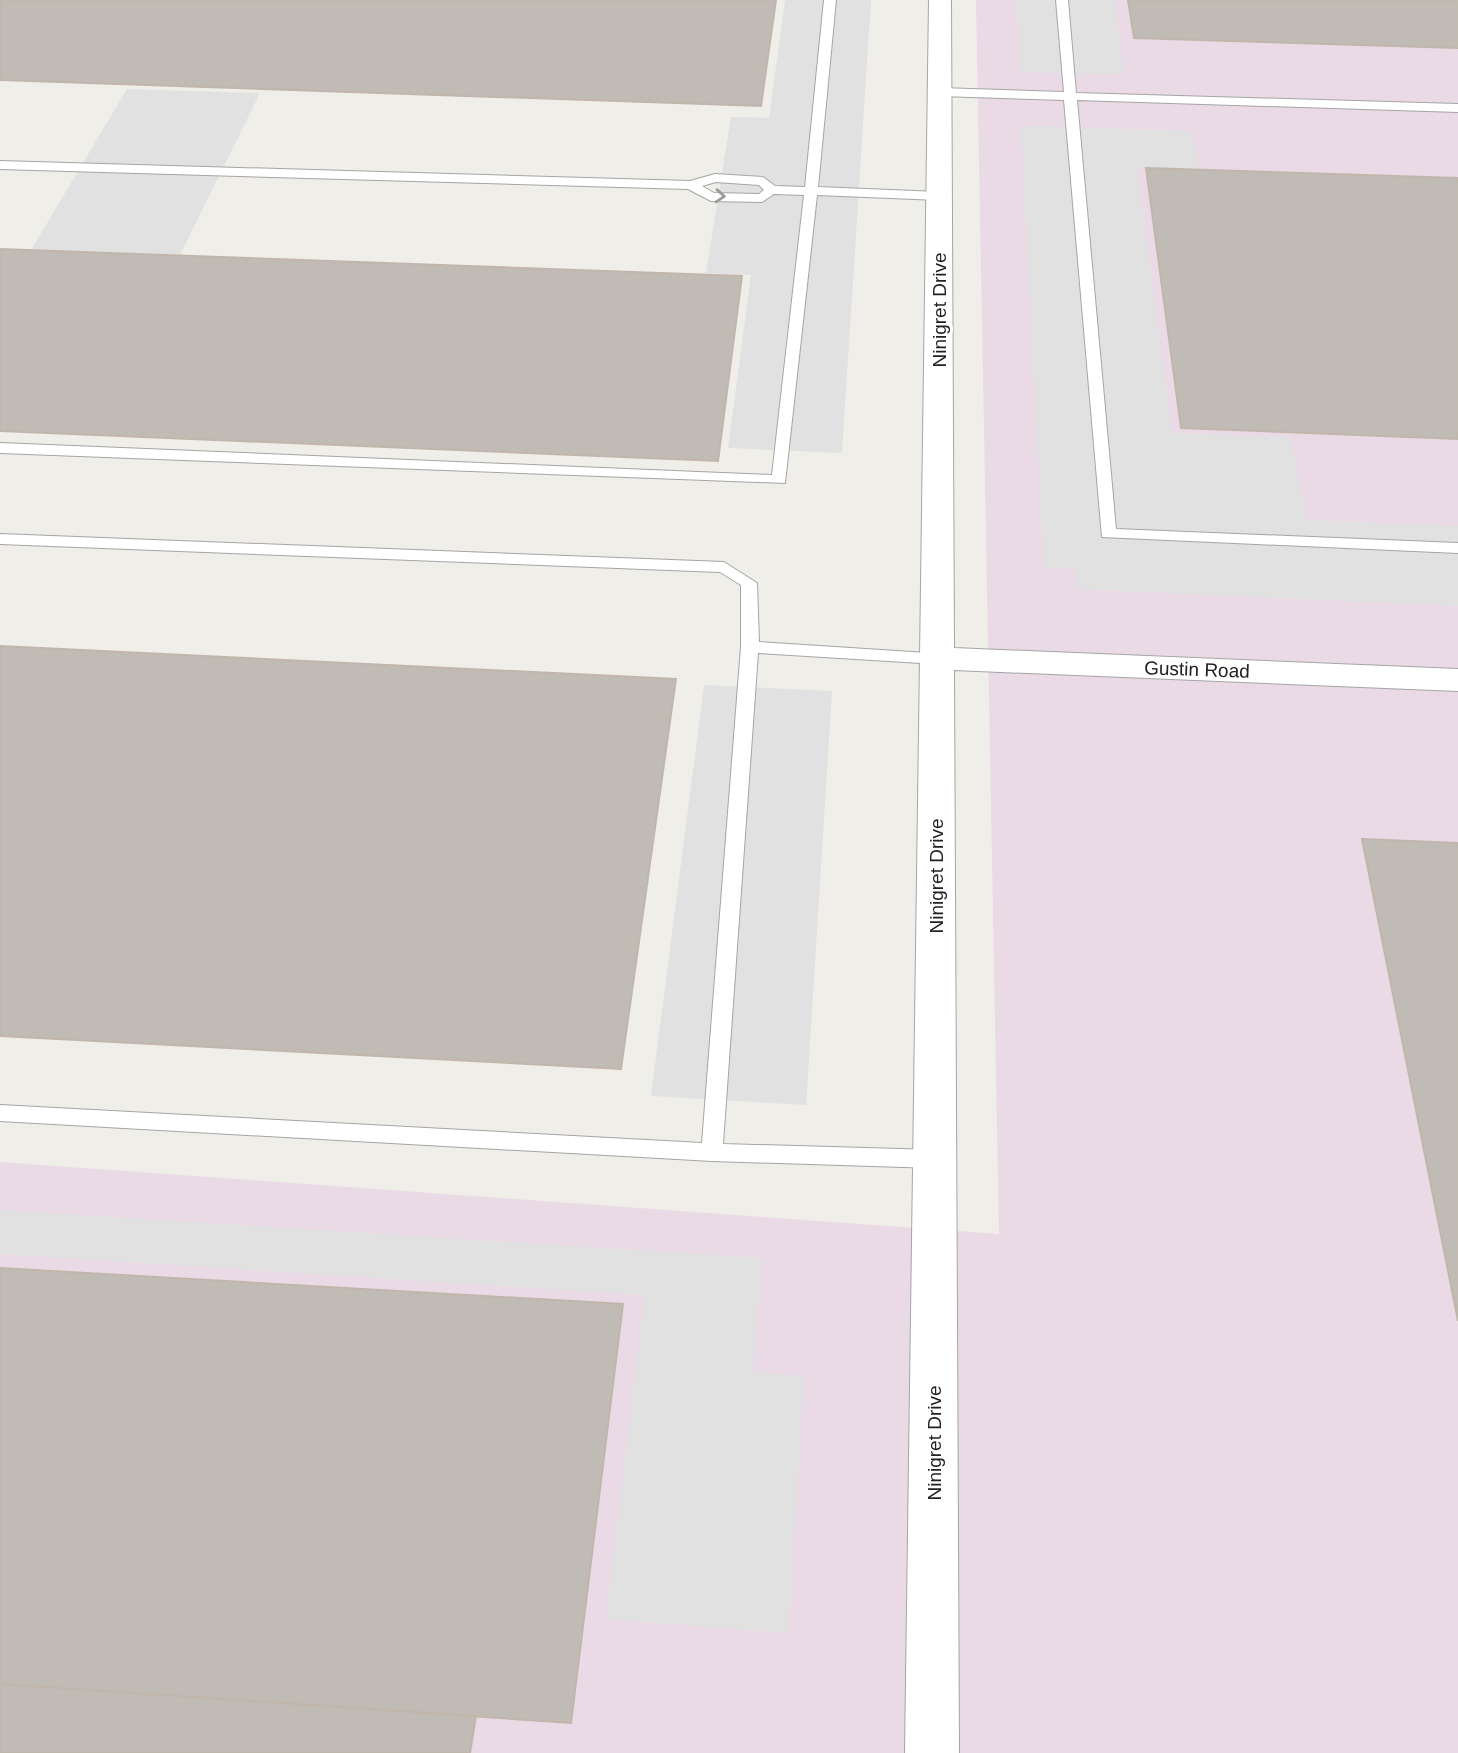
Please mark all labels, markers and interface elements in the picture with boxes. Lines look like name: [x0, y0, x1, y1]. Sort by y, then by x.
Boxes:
one-way arrow: [715, 189, 726, 204]
street label: Ninigret Drive: [929, 252, 950, 368]
street label: Gustin Road: [1144, 657, 1250, 682]
street label: Ninigret Drive: [926, 818, 947, 934]
street label: Ninigret Drive: [924, 1385, 945, 1501]

